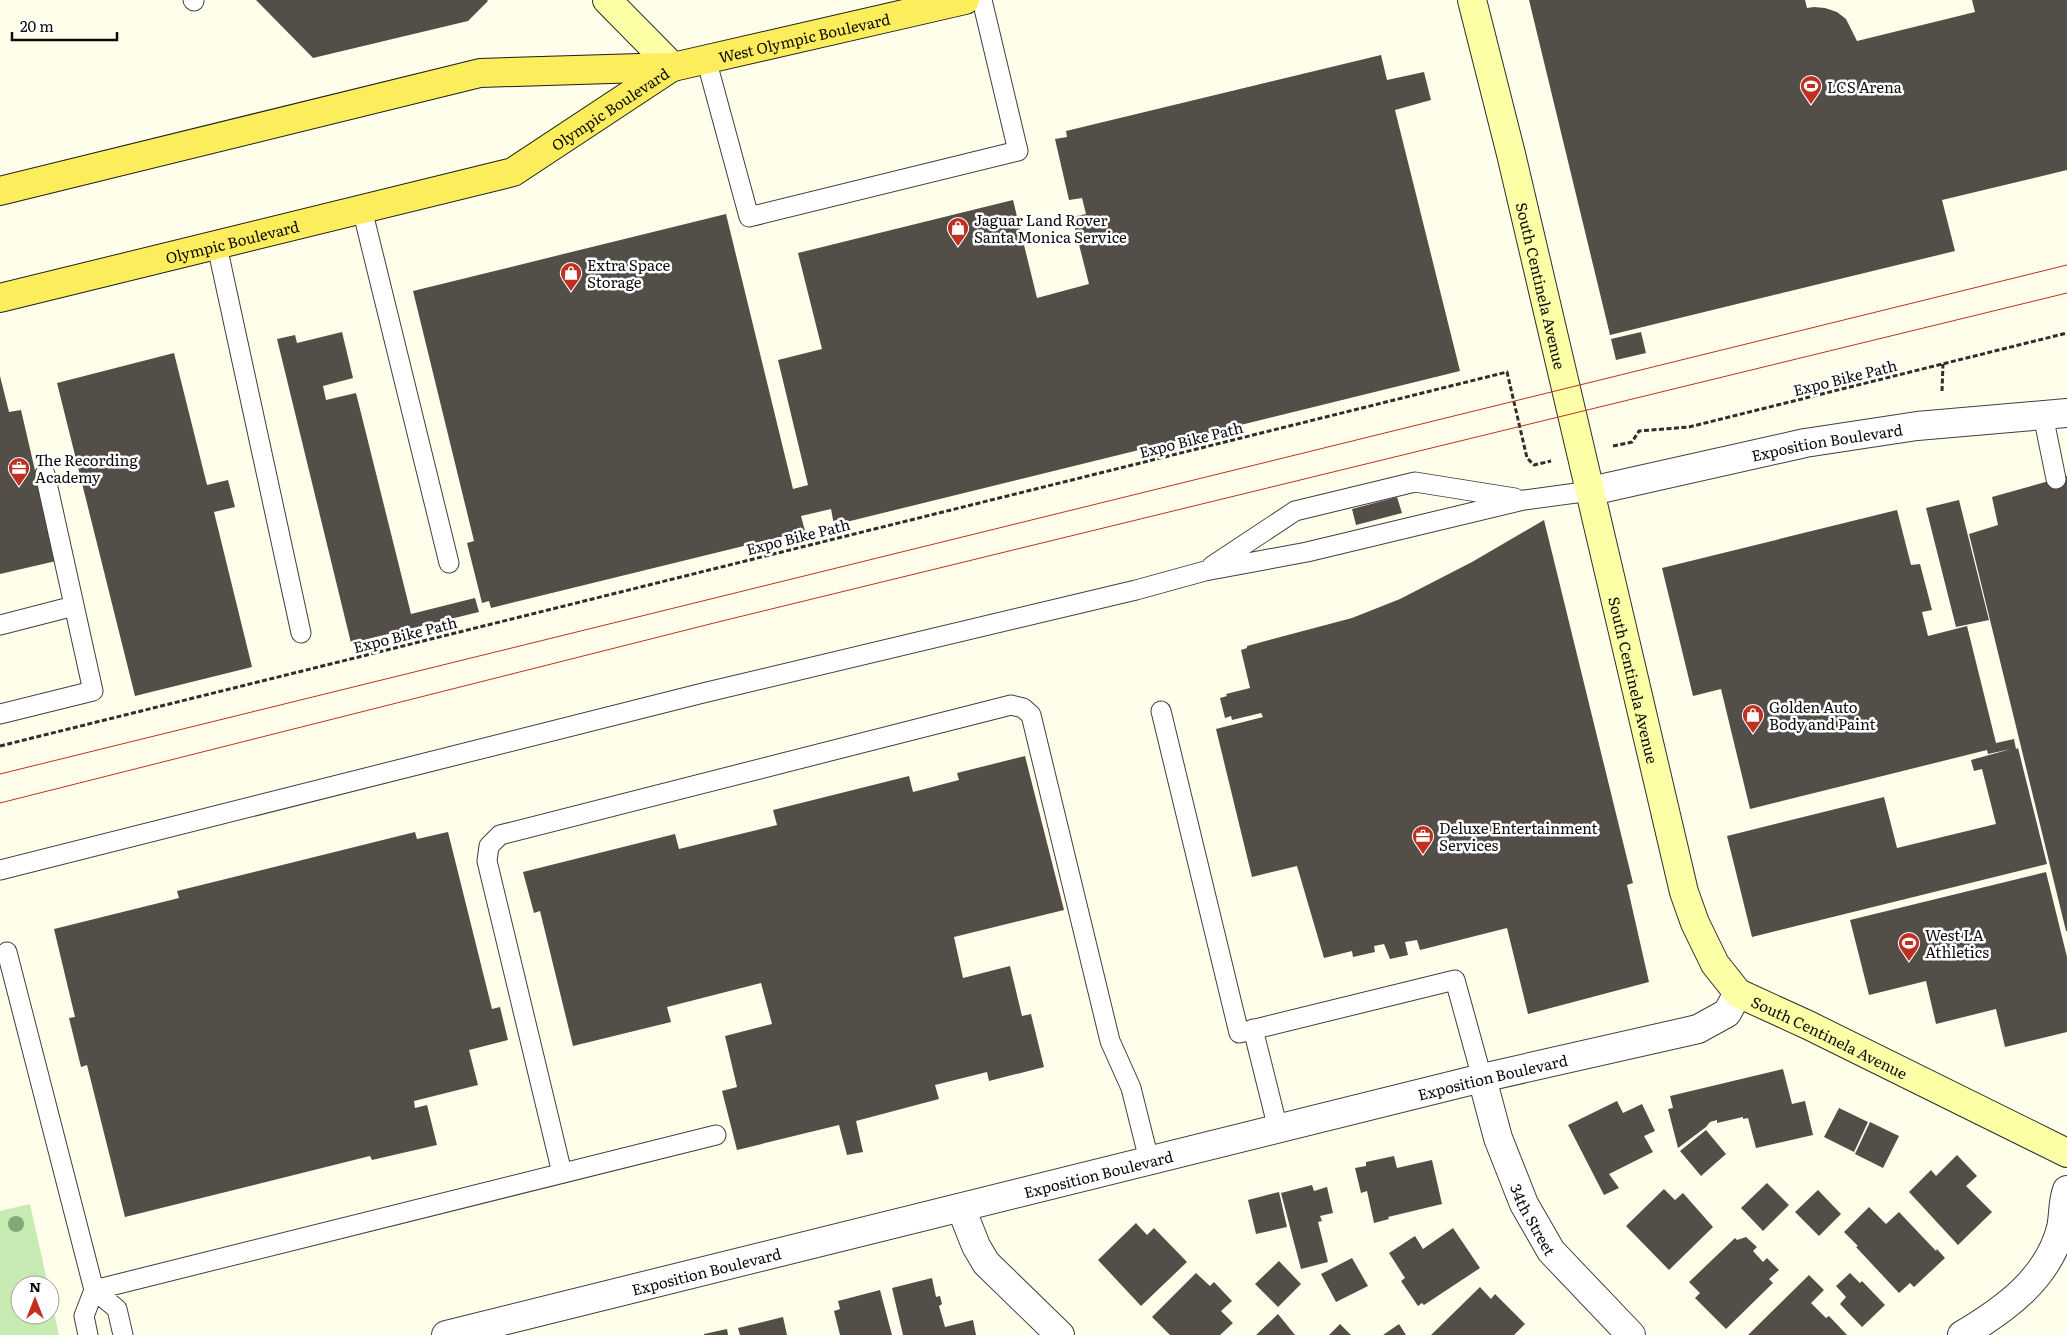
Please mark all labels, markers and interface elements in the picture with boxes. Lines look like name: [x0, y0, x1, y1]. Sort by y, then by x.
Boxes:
street label: West Olympic Boulevard: [716, 6, 892, 68]
scale bar: [12, 10, 118, 42]
text: 20 m: [20, 14, 54, 37]
street label: Olympic Boulevard: [546, 61, 673, 156]
sports icon: LCS Arena: [1799, 74, 1823, 105]
place label: LCS Arena: [1827, 75, 1903, 98]
street label: South Centinela Avenue: [1511, 200, 1573, 372]
place label: Jaguar Land Rover Santa Monica Service: [974, 208, 1127, 248]
street label: Olympic Boulevard: [163, 213, 301, 268]
shop icon: Jaguar Land Rover Santa Monica Service: [946, 216, 970, 247]
place label: Extra Space Storage: [587, 253, 670, 293]
shop icon: Extra Space Storage: [559, 261, 583, 292]
street label: Expo Bike Path: [1791, 353, 1899, 401]
street label: Expo Bike Path: [1137, 415, 1245, 463]
street label: Exposition Boulevard: [1749, 417, 1904, 466]
place label: The Recording Academy: [35, 448, 139, 488]
office icon: The Recording Academy: [7, 456, 31, 487]
street label: Expo Bike Path: [744, 512, 852, 560]
street label: South Centinela Avenue: [1604, 594, 1665, 766]
street label: Expo Bike Path: [351, 610, 459, 658]
place label: Golden Auto Body and Paint: [1769, 695, 1876, 735]
shop icon: Golden Auto Body and Paint: [1741, 703, 1765, 734]
place label: Deluxe Entertainment Services: [1439, 816, 1598, 856]
office icon: Deluxe Entertainment Services: [1411, 824, 1435, 855]
place label: West LA Athletics: [1925, 923, 1989, 963]
sports icon: West LA Athletics: [1897, 931, 1921, 962]
street label: South Centinela Avenue: [1748, 989, 1912, 1084]
street label: Exposition Boulevard: [1415, 1047, 1570, 1105]
street label: Exposition Boulevard: [1021, 1144, 1175, 1203]
street label: 34th Street: [1506, 1180, 1562, 1259]
street label: Exposition Boulevard: [629, 1241, 783, 1300]
north arrow: [10, 1275, 60, 1325]
text: N: [29, 1276, 41, 1296]

